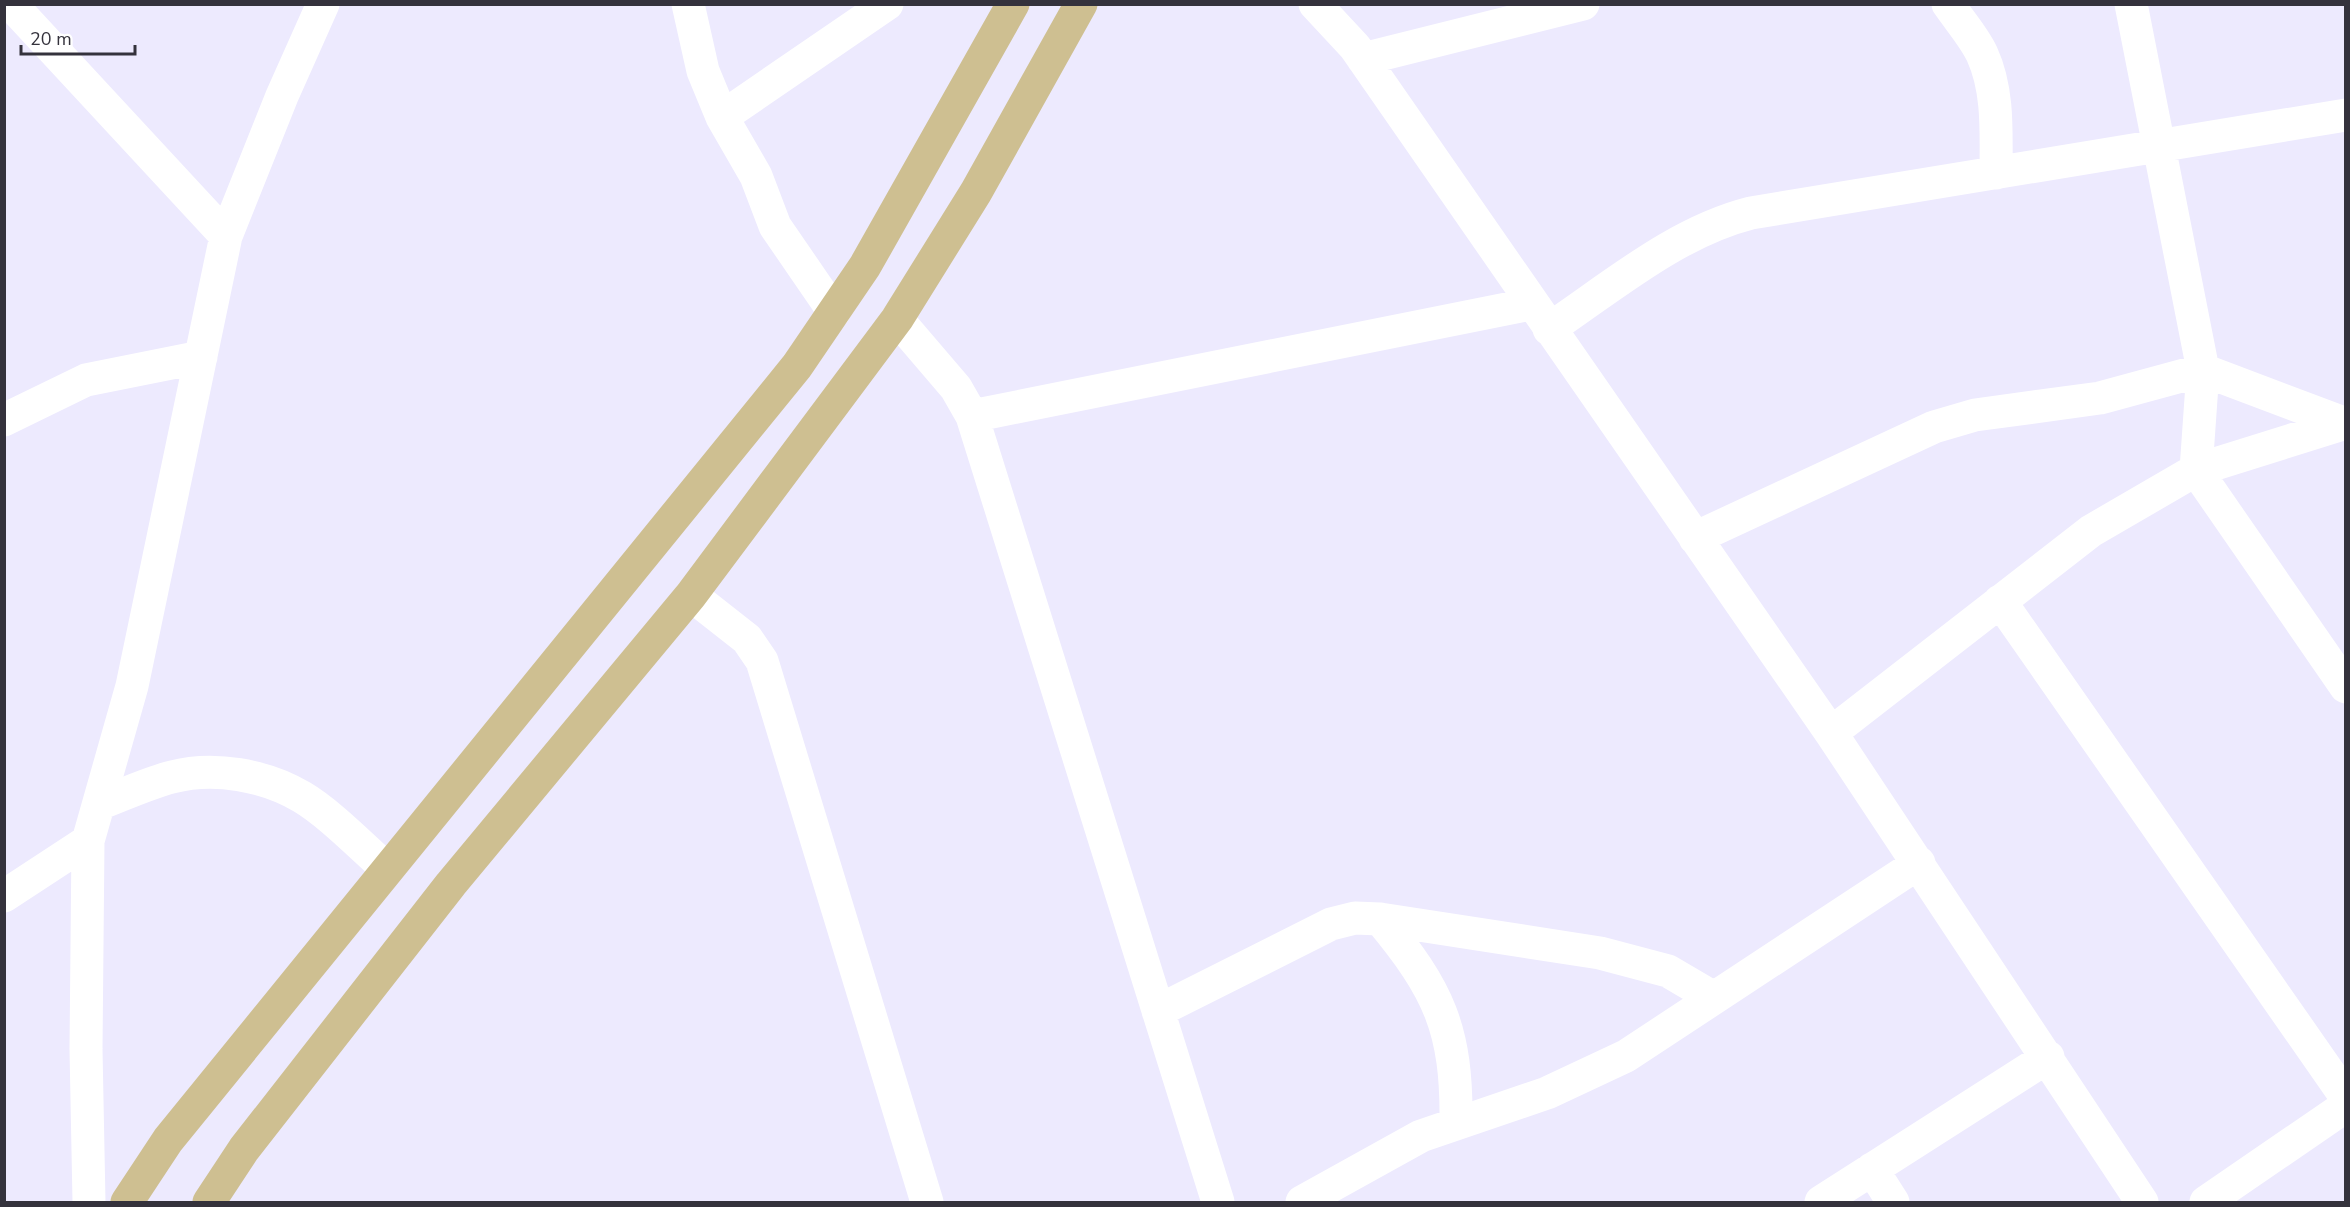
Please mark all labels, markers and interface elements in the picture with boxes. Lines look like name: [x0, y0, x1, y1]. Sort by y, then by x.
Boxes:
scale bar: [21, 18, 135, 56]
text: 20 m: [30, 27, 72, 51]

